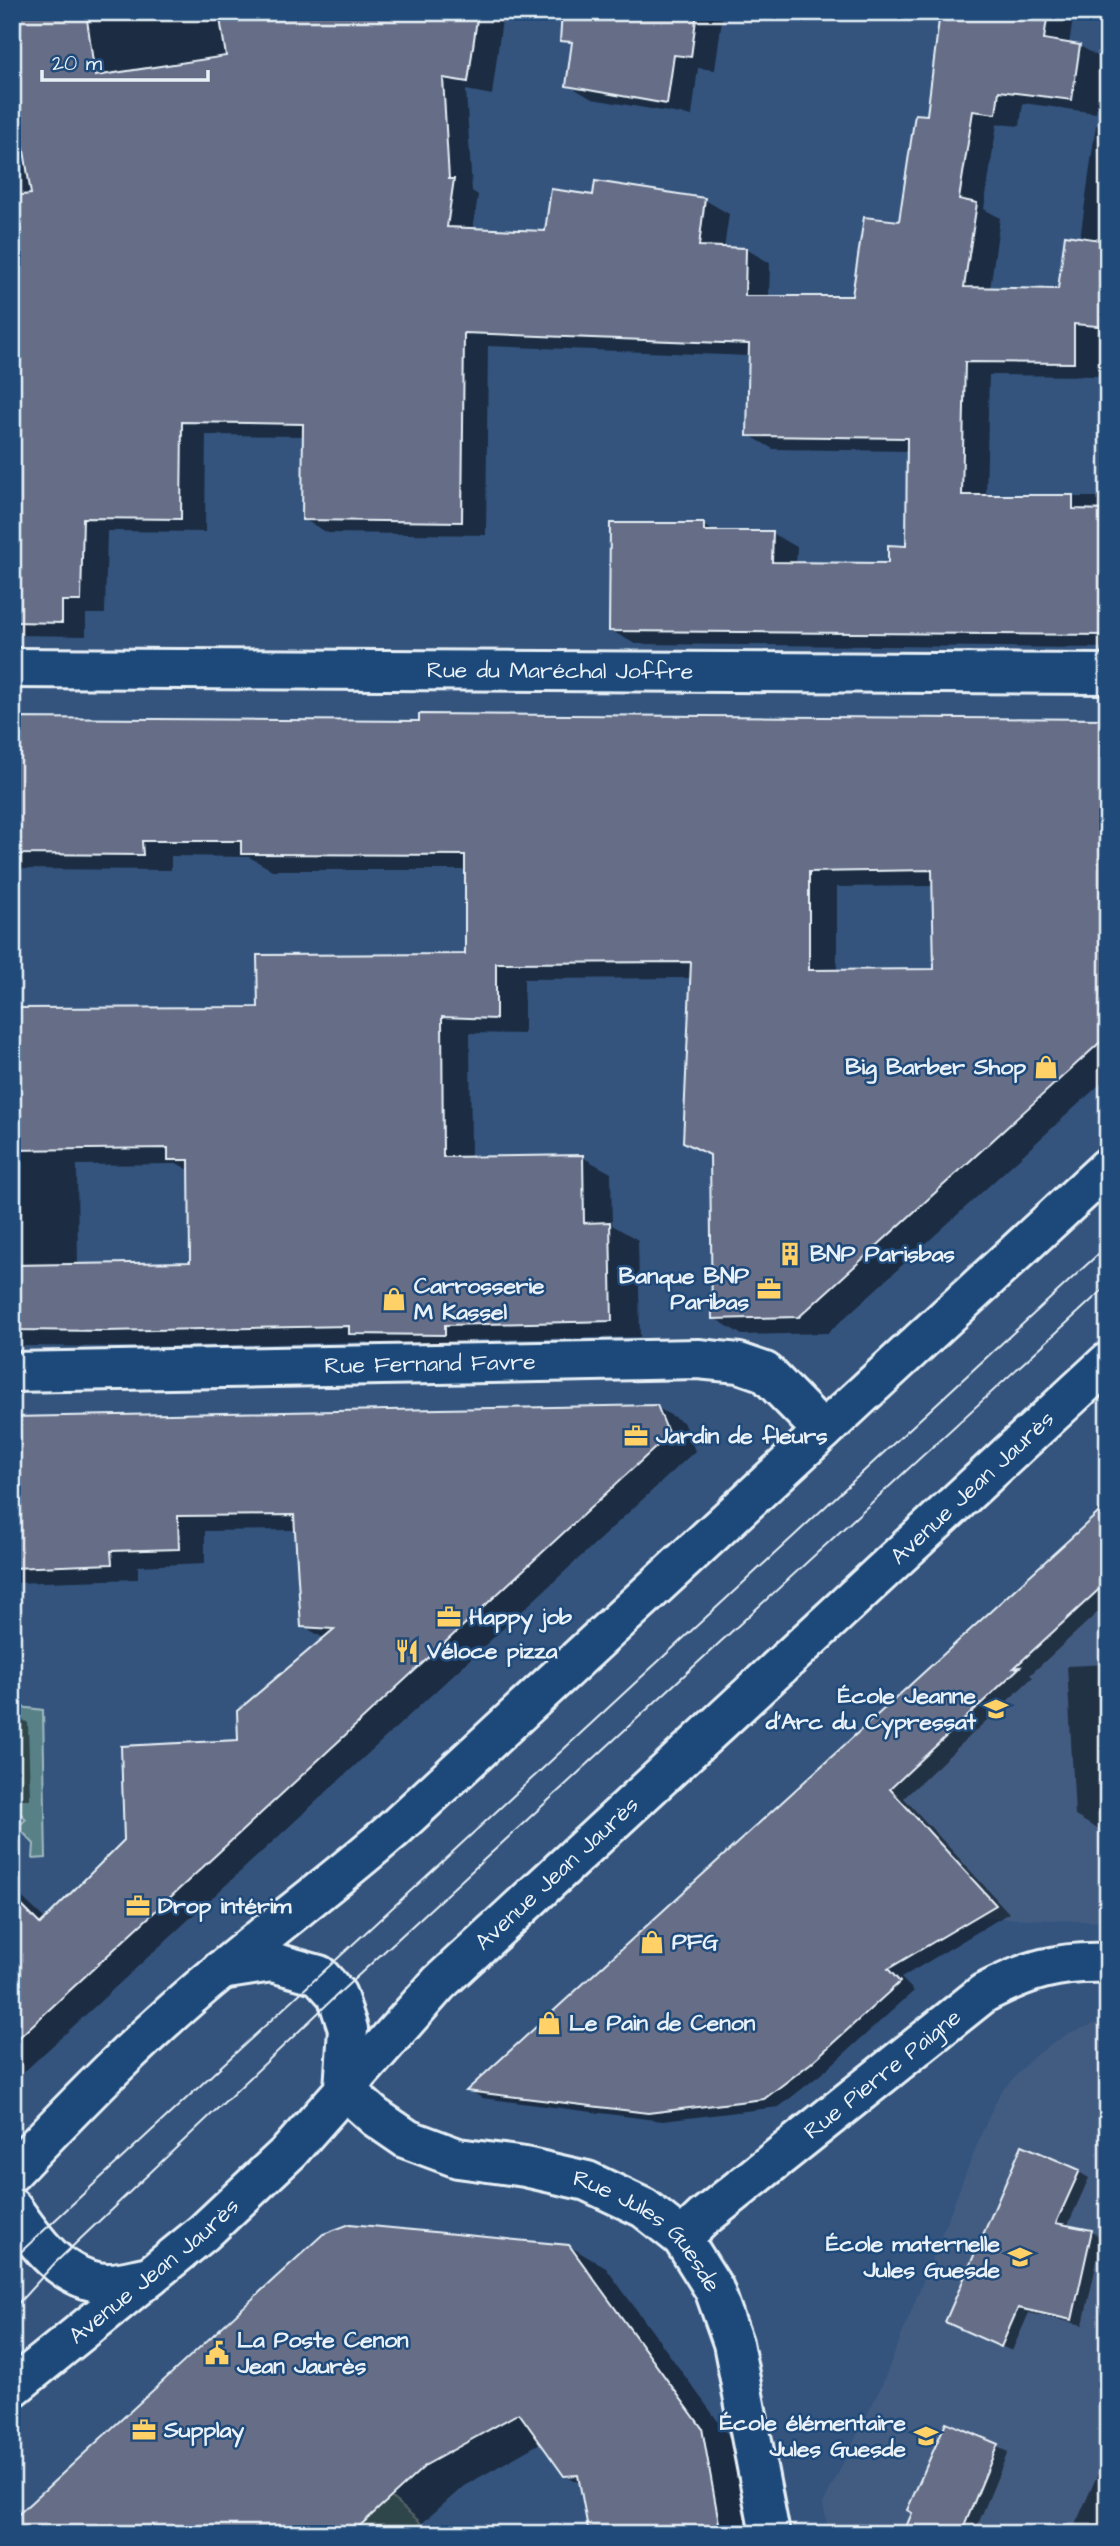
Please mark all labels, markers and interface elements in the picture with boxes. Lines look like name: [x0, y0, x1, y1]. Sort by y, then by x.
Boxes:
scale bar: [42, 38, 208, 82]
text: 20 m: [52, 49, 103, 78]
street label: Rue du Maréchal Joffre: [427, 654, 693, 688]
place label: Big Barber Shop: [845, 1051, 1026, 1084]
shop icon: Big Barber Shop: [1032, 1053, 1060, 1081]
place label: BNP Parisbas: [810, 1238, 955, 1270]
building icon: BNP Parisbas: [776, 1240, 804, 1268]
place label: Banque BNP Paribas: [619, 1260, 749, 1318]
place label: Carrosserie M Kassel: [414, 1270, 545, 1328]
office icon: Banque BNP Paribas: [755, 1275, 783, 1303]
shop icon: Carrosserie M Kassel: [380, 1285, 408, 1313]
street label: Rue Fernand Favre: [324, 1346, 536, 1382]
street label: Avenue Jean Jaurès: [883, 1403, 1062, 1572]
place label: Jardin de fleurs: [655, 1420, 828, 1452]
office icon: Jardin de fleurs: [622, 1422, 650, 1450]
place label: Happy job: [469, 1601, 572, 1635]
office icon: Happy job: [435, 1603, 463, 1631]
place label: Véloce pizza: [426, 1635, 558, 1667]
restaurant icon: Véloce pizza: [393, 1637, 421, 1665]
place label: École Jeanne d'Arc du Cypressat: [765, 1680, 977, 1740]
school or university icon: École Jeanne d'Arc du Cypressat: [982, 1695, 1010, 1723]
street label: Avenue Jean Jaurès: [468, 1789, 646, 1958]
place label: Drop intérim: [158, 1890, 292, 1922]
office icon: Drop intérim: [124, 1892, 152, 1920]
place label: PFG: [672, 1926, 719, 1958]
shop icon: PFG: [638, 1928, 666, 1956]
street label: Rue Pierre Paigne: [797, 2001, 968, 2147]
place label: Le Pain de Cenon: [569, 2007, 756, 2039]
shop icon: Le Pain de Cenon: [535, 2009, 563, 2037]
street label: Rue Jules Guesde: [570, 2162, 728, 2298]
street label: Avenue Jean Jaurès: [62, 2191, 246, 2352]
place label: École maternelle Jules Guesde: [826, 2228, 1001, 2286]
school or university icon: École maternelle Jules Guesde: [1006, 2243, 1034, 2271]
place label: La Poste Cenon Jean Jaurès: [236, 2324, 409, 2382]
public building icon: La Poste Cenon Jean Jaurès: [203, 2339, 231, 2367]
place label: École élémentaire Jules Guesde: [720, 2407, 907, 2465]
place label: Supplay: [163, 2414, 244, 2448]
office icon: Supplay: [130, 2416, 158, 2444]
school or university icon: École élémentaire Jules Guesde: [912, 2422, 940, 2450]

